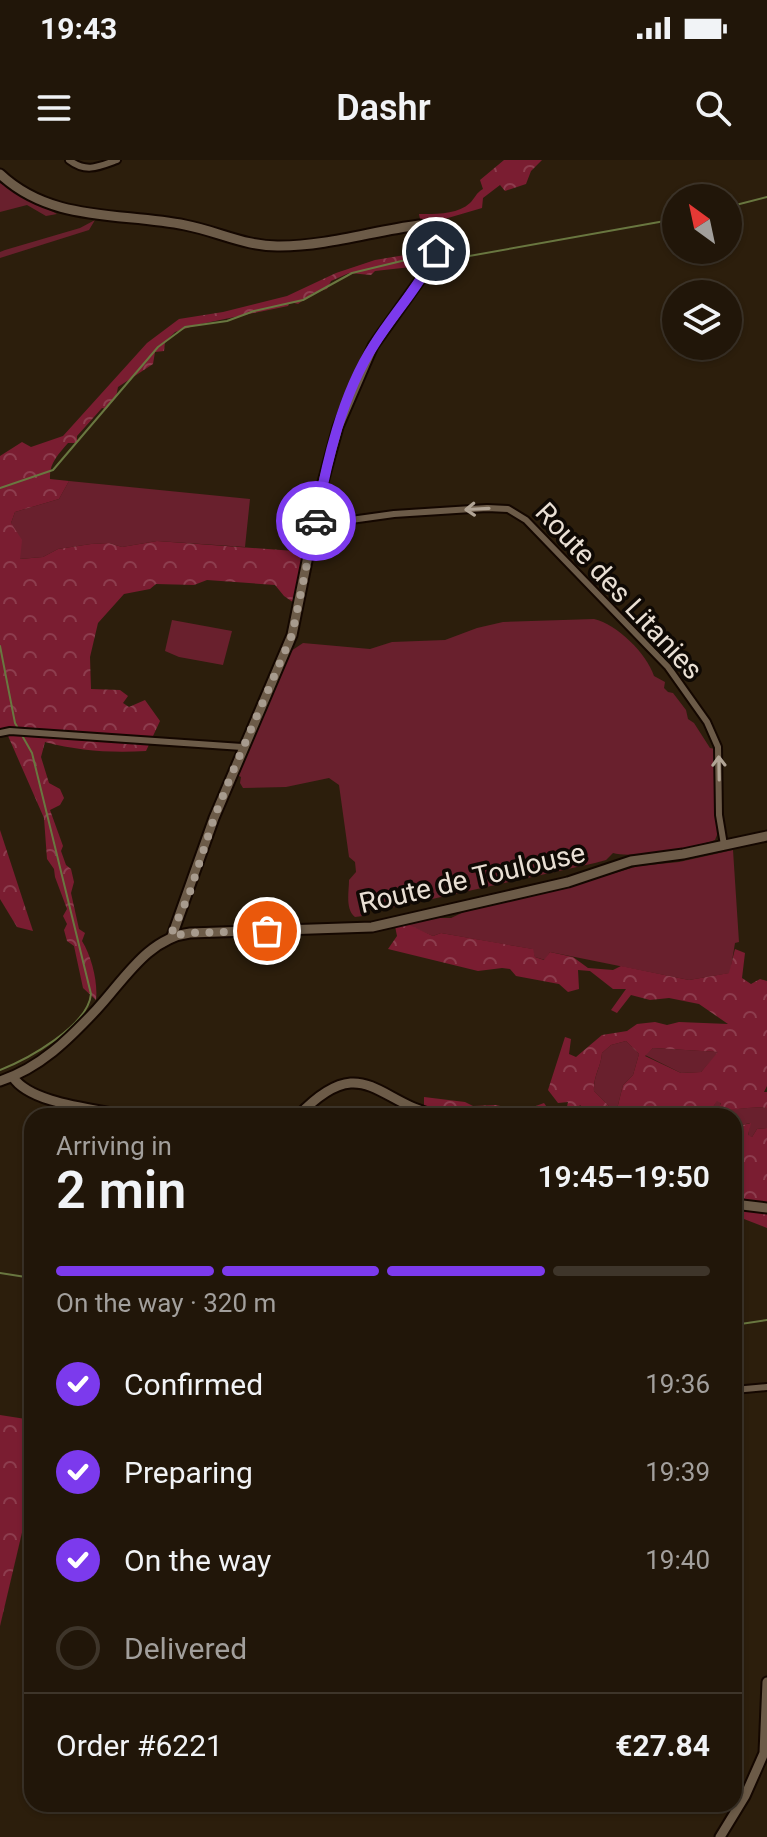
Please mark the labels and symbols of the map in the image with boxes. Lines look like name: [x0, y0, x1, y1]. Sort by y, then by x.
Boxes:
north arrow: [662, 184, 742, 264]
pin: [402, 217, 470, 285]
courier: [276, 481, 356, 561]
street label: Route des Litanies: [529, 496, 709, 686]
one-way arrow: [464, 501, 491, 516]
one-way arrow: [711, 755, 727, 782]
street label: Route de Toulouse: [356, 836, 588, 920]
pin: [233, 897, 301, 965]

